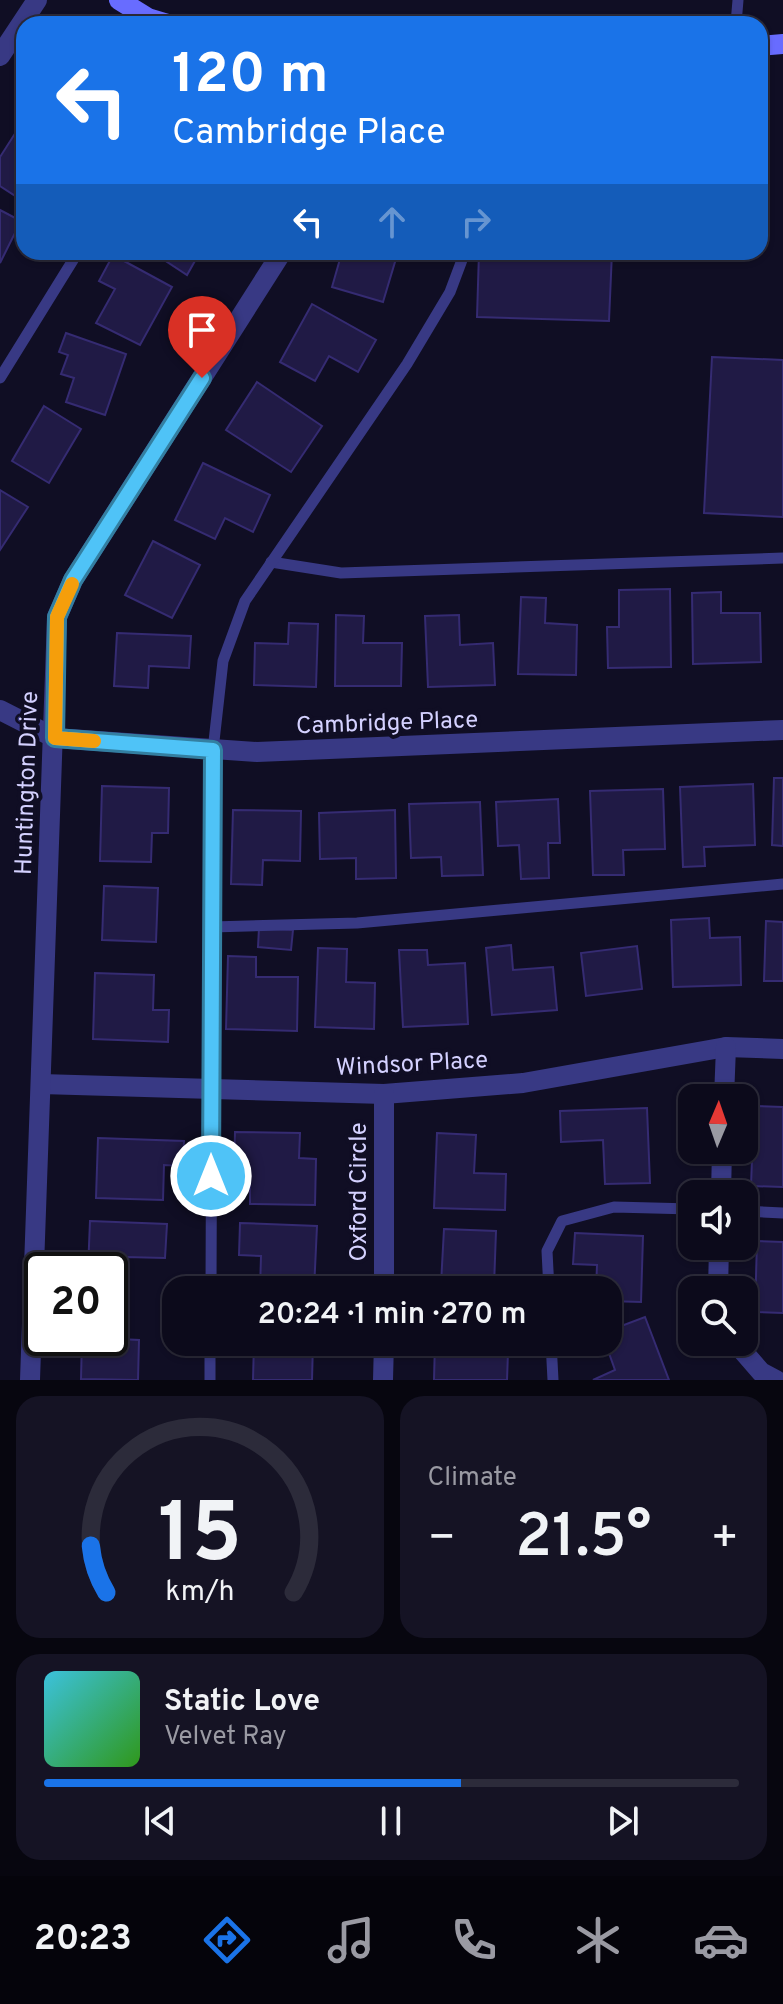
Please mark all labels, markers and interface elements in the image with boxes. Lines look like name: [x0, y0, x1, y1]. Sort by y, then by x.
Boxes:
text: 120 m: [172, 42, 329, 112]
icon: left: [40, 48, 144, 152]
text: Cambridge Place: [172, 111, 446, 157]
icon: left: [286, 200, 330, 244]
icon: ahead: [370, 200, 414, 244]
icon: right: [454, 200, 498, 244]
pin: [168, 296, 236, 378]
icon: arrive: [180, 308, 224, 352]
street label: Huntington Drive: [10, 691, 46, 875]
street label: Cambridge Place: [295, 706, 479, 742]
street label: Windsor Place: [335, 1046, 489, 1084]
north arrow: [678, 1084, 758, 1164]
map controls: [678, 1084, 758, 1356]
street label: Oxford Circle: [345, 1122, 375, 1262]
position arrow: [169, 1134, 253, 1218]
button: sound: [678, 1180, 758, 1260]
speed limit sign: 20: [24, 1252, 128, 1356]
button: search: [678, 1276, 758, 1356]
text: 20:24 · 1 min · 270 m: [257, 1297, 527, 1334]
text: Climate: [428, 1462, 517, 1495]
text: 15: [158, 1486, 242, 1591]
text: 21.5°: [515, 1502, 651, 1578]
text: −: [428, 1512, 456, 1568]
text: +: [711, 1512, 739, 1568]
text: km/h: [165, 1575, 234, 1611]
text: Static Love: [164, 1684, 320, 1721]
text: Velvet Ray: [164, 1721, 287, 1754]
icon: previous: [138, 1799, 182, 1843]
icon: pause: [369, 1799, 413, 1843]
icon: next: [601, 1799, 645, 1843]
icon: directions: [199, 1912, 255, 1968]
icon: music: [323, 1912, 379, 1968]
icon: phone: [446, 1912, 502, 1968]
icon: climate: [570, 1912, 626, 1968]
icon: car: [693, 1912, 749, 1968]
text: 20:23: [34, 1917, 132, 1963]

